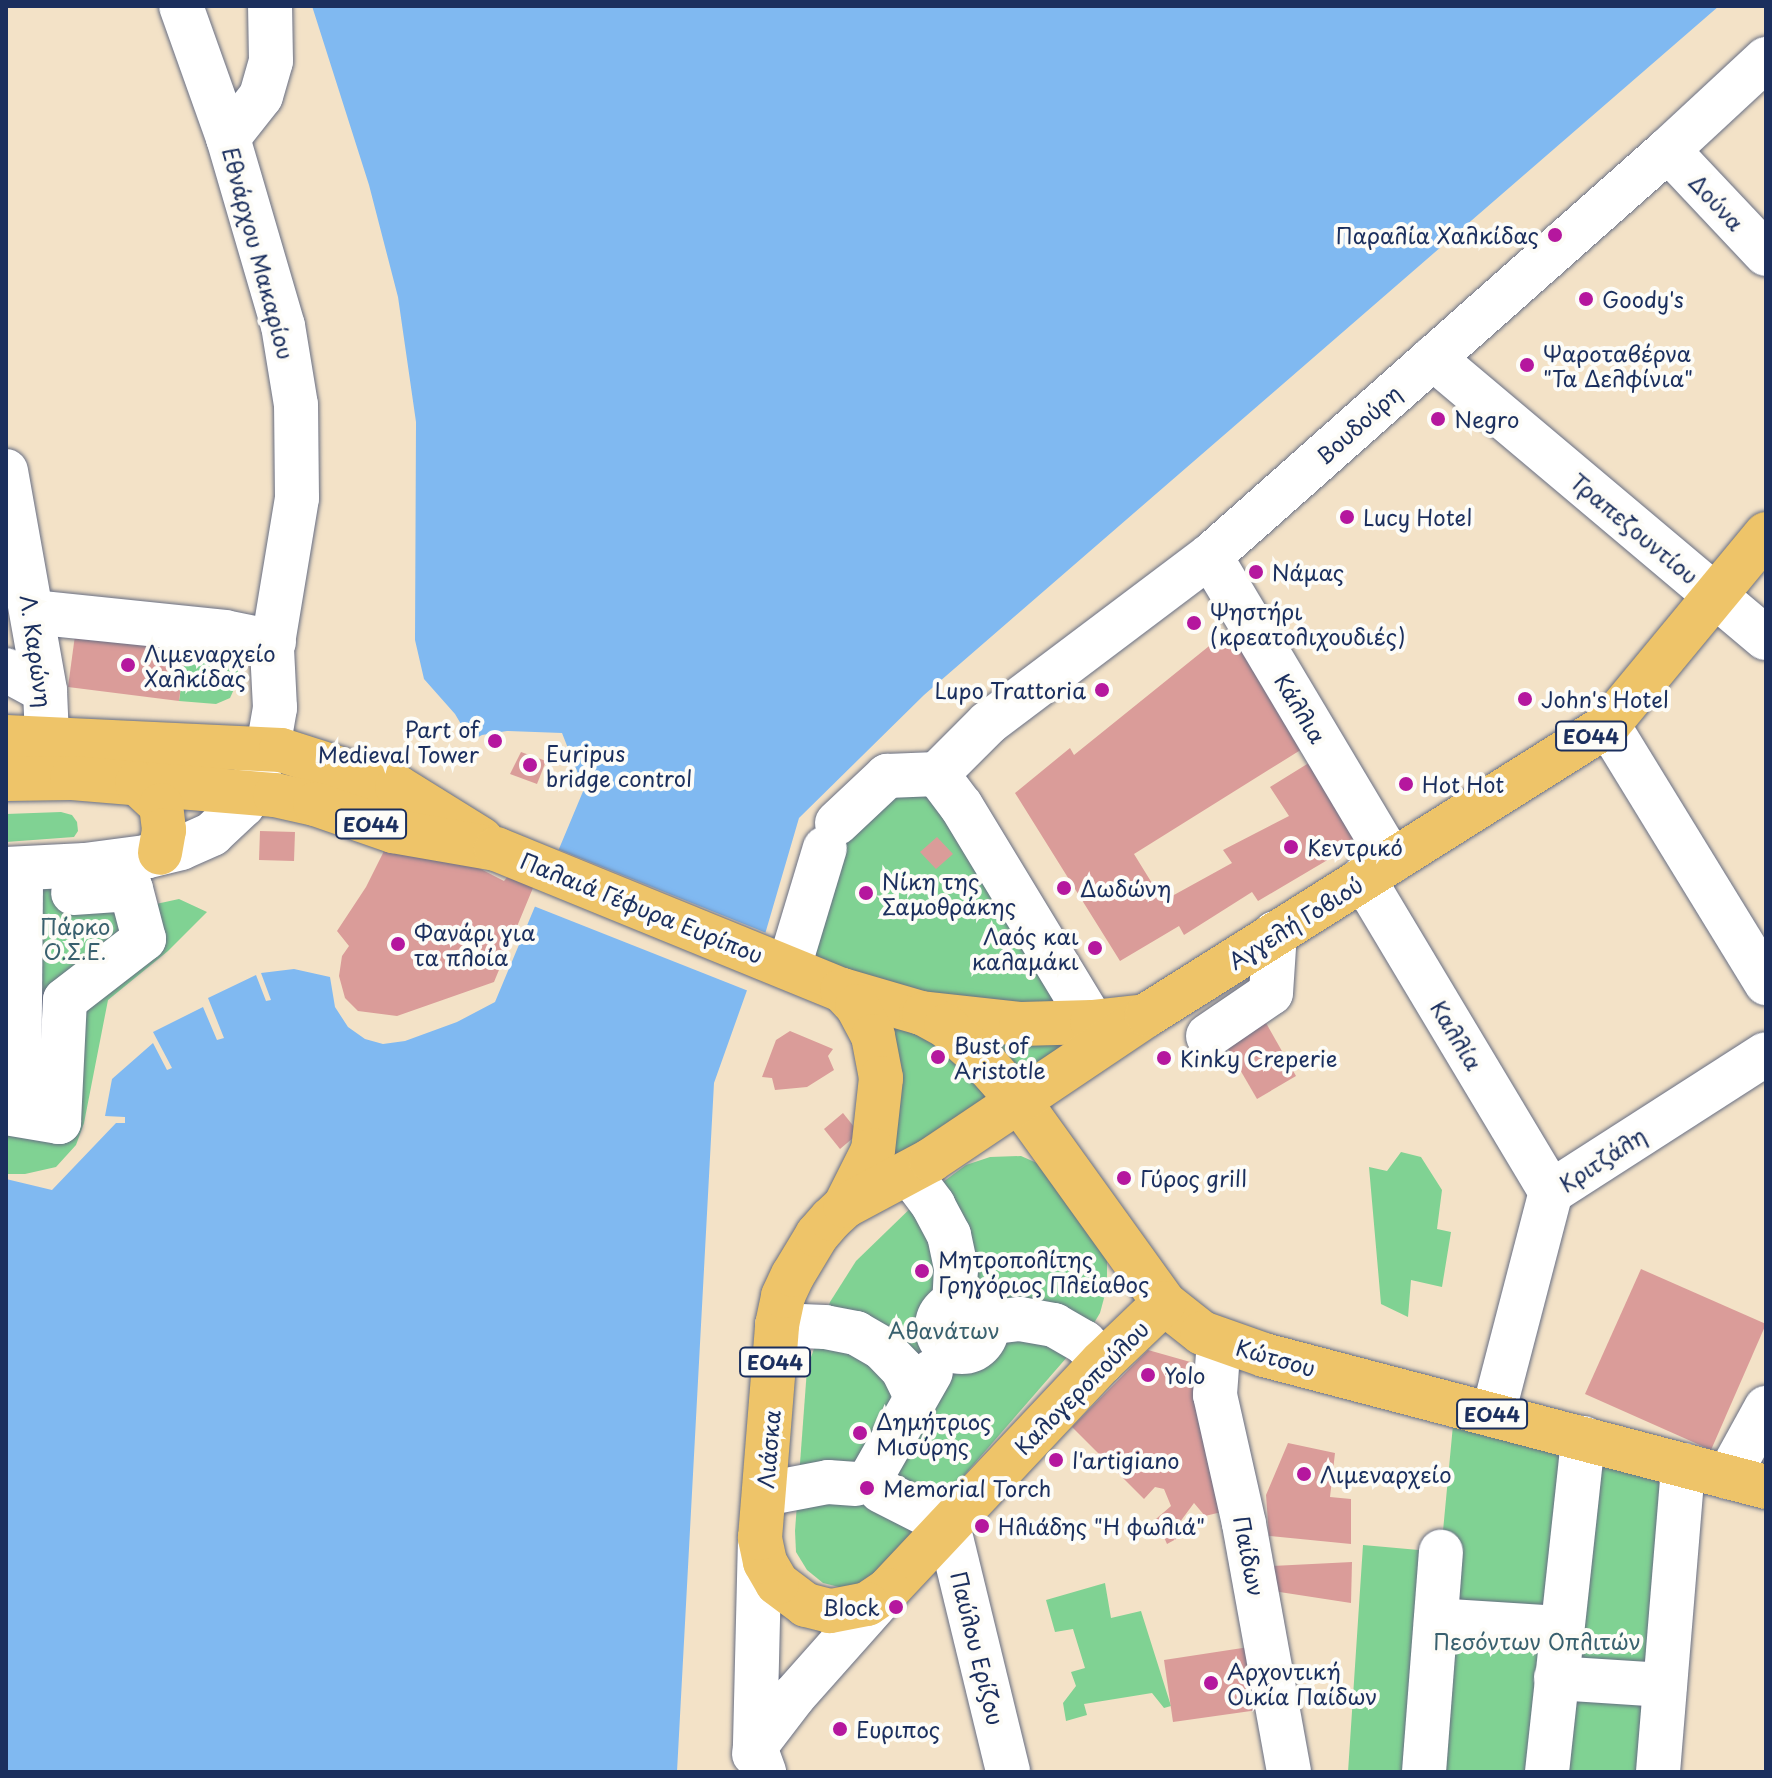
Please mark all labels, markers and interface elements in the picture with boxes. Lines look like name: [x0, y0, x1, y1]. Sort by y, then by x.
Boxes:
street label: Εθνάρχου Μακαρίου: [218, 144, 300, 362]
street label: Δούνα: [1684, 168, 1750, 236]
place label: Παραλία Χαλκίδας: [1336, 222, 1539, 248]
marker: Παραλία Χαλκίδας: [1546, 226, 1564, 244]
place label: Goody's: [1602, 286, 1684, 312]
marker: Goody's: [1577, 290, 1595, 308]
place label: Ψαροταβέρνα "Τα Δελφίνια": [1543, 339, 1694, 390]
marker: Ψαροταβέρνα "Τα Δελφίνια": [1518, 356, 1536, 374]
street label: Βουδούρη: [1310, 379, 1406, 469]
place label: Negro: [1454, 406, 1519, 432]
marker: Negro: [1429, 410, 1447, 428]
street label: Τραπεζουντίου: [1566, 467, 1704, 589]
place label: Lucy Hotel: [1363, 504, 1474, 530]
marker: Lucy Hotel: [1338, 508, 1356, 526]
place label: Νάμας: [1272, 559, 1344, 585]
marker: Νάμας: [1247, 563, 1265, 581]
street label: Λ. Καρώνη: [16, 593, 58, 709]
place label: Ψηστήρι (κρεατολιχουδιές): [1210, 597, 1406, 648]
marker: Ψηστήρι (κρεατολιχουδιές): [1185, 614, 1203, 632]
place label: Λιμεναρχείο Χαλκίδας: [144, 639, 276, 690]
marker: Λιμεναρχείο Χαλκίδας: [119, 656, 137, 674]
street label: Κάλλια: [1270, 668, 1332, 748]
place label: Lupo Trattoria: [934, 677, 1086, 703]
marker: Lupo Trattoria: [1093, 681, 1111, 699]
place label: John's Hotel: [1541, 686, 1670, 712]
marker: John's Hotel: [1516, 690, 1534, 708]
place label: Part of Medieval Tower: [317, 715, 479, 766]
road number: ΕΟ44: [1555, 720, 1627, 752]
marker: Part of Medieval Tower: [486, 732, 504, 750]
place label: Euripus bridge control: [546, 739, 693, 790]
marker: Euripus bridge control: [521, 756, 539, 774]
place label: Hot Hot: [1422, 771, 1505, 797]
marker: Hot Hot: [1397, 775, 1415, 793]
road number: ΕΟ44: [335, 808, 407, 840]
place label: Κεντρικό: [1307, 834, 1403, 860]
marker: Κεντρικό: [1282, 838, 1300, 856]
street label: Παλαιά Γέφυρα Ευρίπου: [517, 846, 767, 968]
place label: Νίκη της Σαμοθράκης: [882, 867, 1016, 918]
street label: Αγγελή Γοβιού: [1223, 870, 1367, 974]
place label: Δωδώνη: [1080, 875, 1171, 901]
marker: Δωδώνη: [1055, 879, 1073, 897]
marker: Νίκη της Σαμοθράκης: [857, 884, 875, 902]
park label: Πάρκο Ο.Σ.Ε.: [40, 912, 110, 964]
place label: Φανάρι για τα πλοία: [414, 918, 536, 970]
place label: Λαός και καλαμάκι: [972, 922, 1079, 974]
marker: Φανάρι για τα πλοία: [389, 935, 407, 953]
marker: Λαός και καλαμάκι: [1086, 939, 1104, 957]
street label: Καλλία: [1426, 995, 1488, 1075]
place label: Bust of Aristotle: [954, 1031, 1046, 1082]
place label: Kinky Creperie: [1180, 1045, 1337, 1071]
marker: Bust of Aristotle: [929, 1048, 947, 1066]
marker: Kinky Creperie: [1155, 1049, 1173, 1067]
street label: Κριτζάλη: [1554, 1121, 1650, 1197]
place label: Γύρος grill: [1140, 1165, 1247, 1191]
marker: Γύρος grill: [1115, 1169, 1133, 1187]
place label: Μητροπολίτης Γρηγόριος Πλείαθος: [938, 1245, 1150, 1296]
marker: Μητροπολίτης Γρηγόριος Πλείαθος: [913, 1262, 931, 1280]
street label: Καλογεροπούλου: [1009, 1315, 1153, 1459]
park label: Αθανάτων: [888, 1317, 1000, 1343]
street label: Κώτσου: [1233, 1333, 1319, 1381]
road number: ΕΟ44: [739, 1346, 811, 1378]
place label: Yolo: [1164, 1362, 1205, 1388]
marker: Yolo: [1139, 1366, 1157, 1384]
road number: ΕΟ44: [1456, 1398, 1528, 1430]
place label: Δημήτριος Μισύρης: [876, 1407, 991, 1458]
street label: Λιάσκα: [751, 1408, 785, 1490]
marker: Δημήτριος Μισύρης: [851, 1424, 869, 1442]
place label: l'artigiano: [1072, 1447, 1180, 1473]
marker: l'artigiano: [1047, 1451, 1065, 1469]
place label: Λιμεναρχείο: [1320, 1461, 1452, 1487]
marker: Λιμεναρχείο: [1295, 1465, 1313, 1483]
place label: Memorial Torch: [883, 1475, 1051, 1501]
marker: Memorial Torch: [858, 1479, 876, 1497]
place label: Ηλιάδης "Η φωλιά": [998, 1513, 1206, 1539]
street label: Παίδων: [1229, 1514, 1271, 1598]
marker: Ηλιάδης "Η φωλιά": [973, 1517, 991, 1535]
street label: Παύλου Ερίζου: [946, 1568, 1010, 1728]
place label: Block: [822, 1594, 880, 1620]
marker: Block: [887, 1598, 905, 1616]
park label: Πεσόντων Οπλιτών: [1433, 1628, 1641, 1654]
place label: Αρχοντική Οικία Παίδων: [1227, 1657, 1377, 1708]
marker: Αρχοντική Οικία Παίδων: [1202, 1674, 1220, 1692]
place label: Ευριπος: [856, 1716, 940, 1742]
marker: Ευριπος: [831, 1720, 849, 1738]

